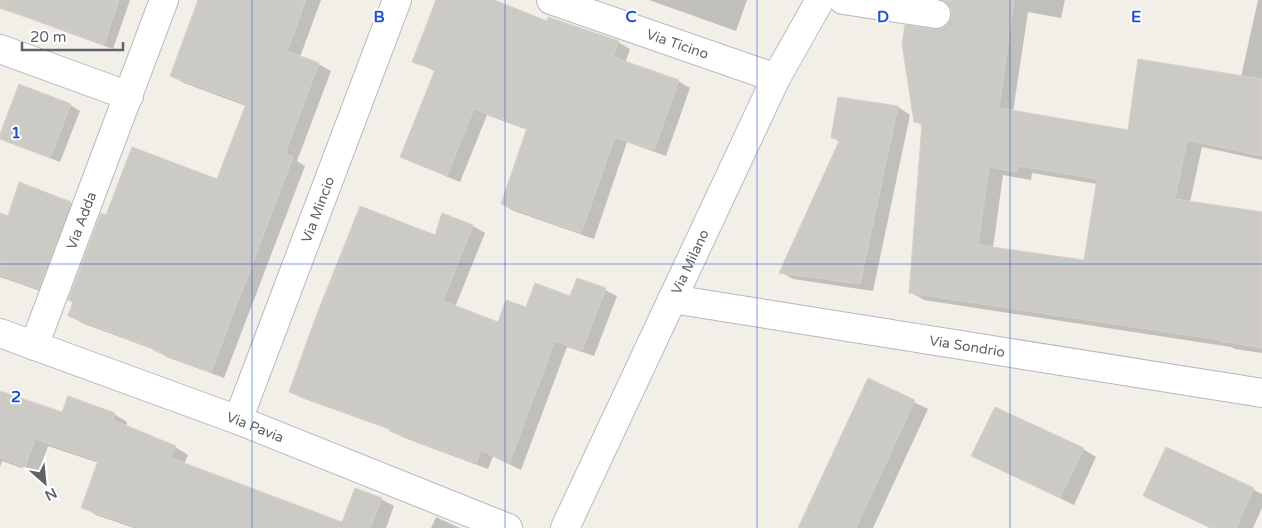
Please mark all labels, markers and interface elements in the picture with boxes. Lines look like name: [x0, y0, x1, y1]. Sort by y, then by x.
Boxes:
text: B: [373, 7, 385, 27]
text: C: [625, 7, 637, 27]
text: D: [877, 7, 889, 27]
text: E: [1131, 7, 1141, 27]
scale bar: [22, 20, 124, 52]
street label: Via Ticino: [644, 26, 711, 63]
text: 20 m: [30, 28, 67, 46]
text: 1: [11, 123, 21, 143]
street label: Via Mincio: [298, 174, 338, 245]
street label: Via Adda: [63, 189, 100, 252]
street label: Via Milano: [668, 227, 713, 297]
street label: Via Sondrio: [928, 332, 1006, 361]
text: 2: [11, 387, 21, 407]
street label: Via Pavia: [224, 409, 286, 446]
north arrow: [20, 458, 70, 508]
text: N: [42, 484, 60, 504]

